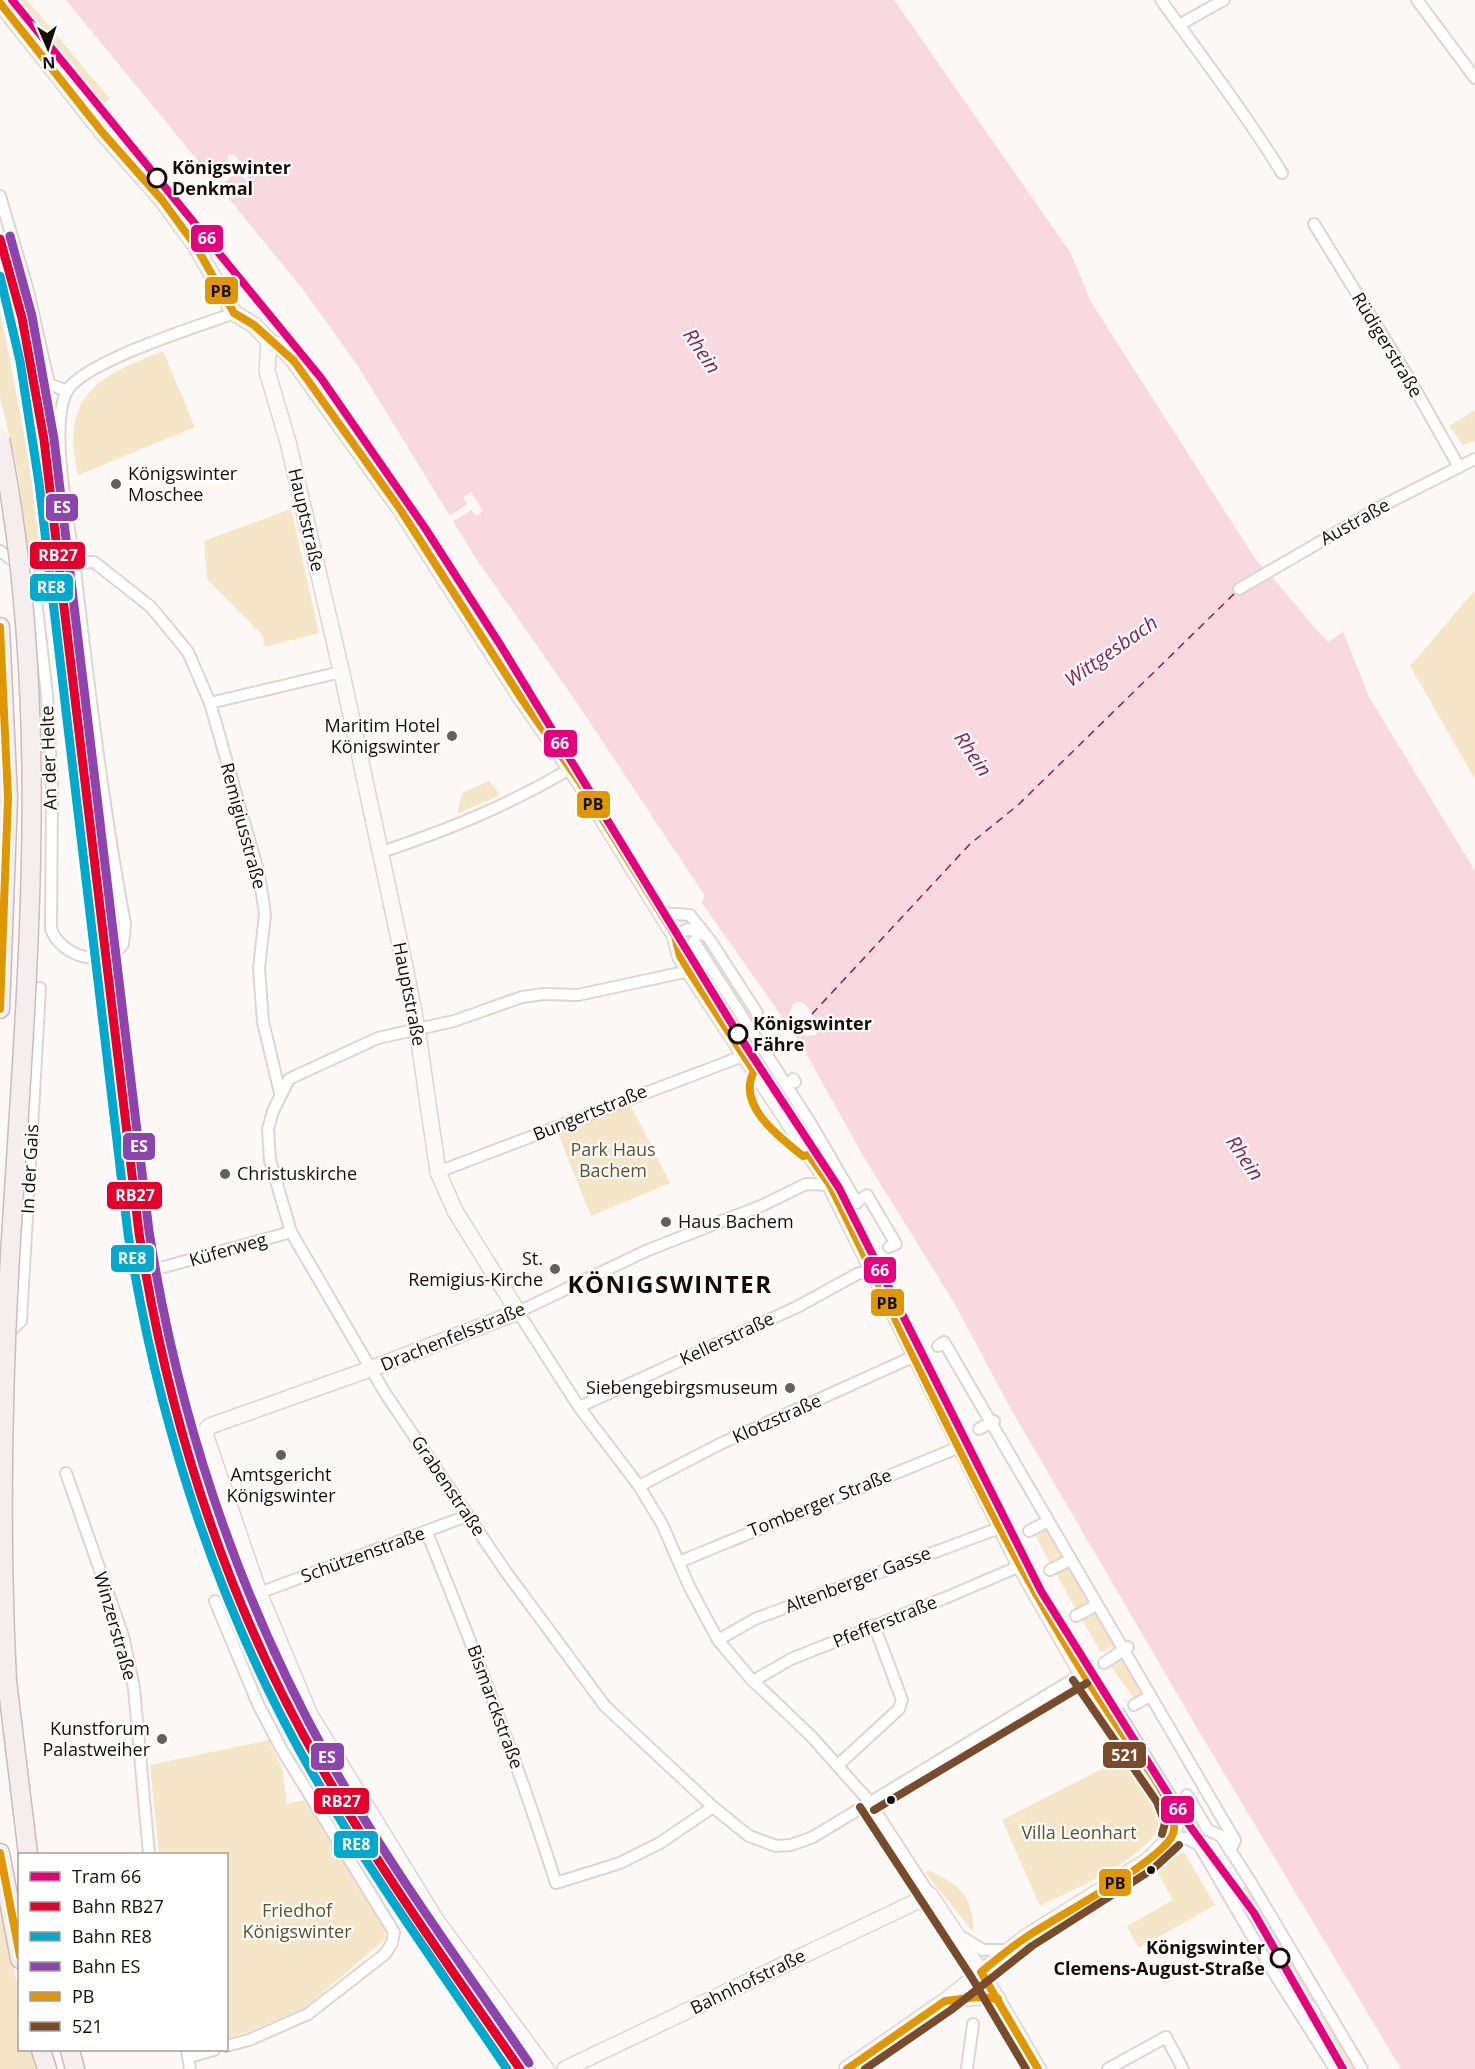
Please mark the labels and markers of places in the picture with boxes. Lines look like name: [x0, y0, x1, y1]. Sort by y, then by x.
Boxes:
place label: Königswinter Denkmal: [172, 155, 291, 200]
marker: Königswinter Denkmal: [147, 168, 167, 188]
place label: Königswinter Moschee: [128, 461, 238, 506]
marker: Königswinter Moschee: [109, 477, 123, 491]
place label: Maritim Hotel Königswinter: [324, 713, 441, 758]
marker: Maritim Hotel Königswinter: [445, 729, 459, 743]
place label: Königswinter Fähre: [753, 1011, 872, 1056]
marker: Königswinter Fähre: [728, 1024, 748, 1044]
place label: Christuskirche: [237, 1161, 357, 1185]
marker: Christuskirche: [218, 1167, 232, 1181]
place label: Haus Bachem: [678, 1209, 794, 1233]
marker: Haus Bachem: [659, 1215, 673, 1229]
place label: St. Remigius-Kirche: [408, 1246, 543, 1291]
marker: St. Remigius-Kirche: [548, 1262, 562, 1276]
place label: Siebengebirgsmuseum: [586, 1375, 778, 1399]
marker: Siebengebirgsmuseum: [783, 1381, 797, 1395]
marker: Amtsgericht Königswinter: [274, 1448, 288, 1462]
place label: Amtsgericht Königswinter: [226, 1462, 336, 1507]
place label: Kunstforum Palastweiher: [43, 1716, 151, 1761]
marker: Kunstforum Palastweiher: [155, 1732, 169, 1746]
unlabelled marker: [885, 1794, 897, 1806]
unlabelled marker: [1145, 1864, 1157, 1876]
place label: Königswinter Clemens-August-Straße: [1054, 1935, 1265, 1980]
marker: Königswinter Clemens-August-Straße: [1270, 1948, 1290, 1968]

